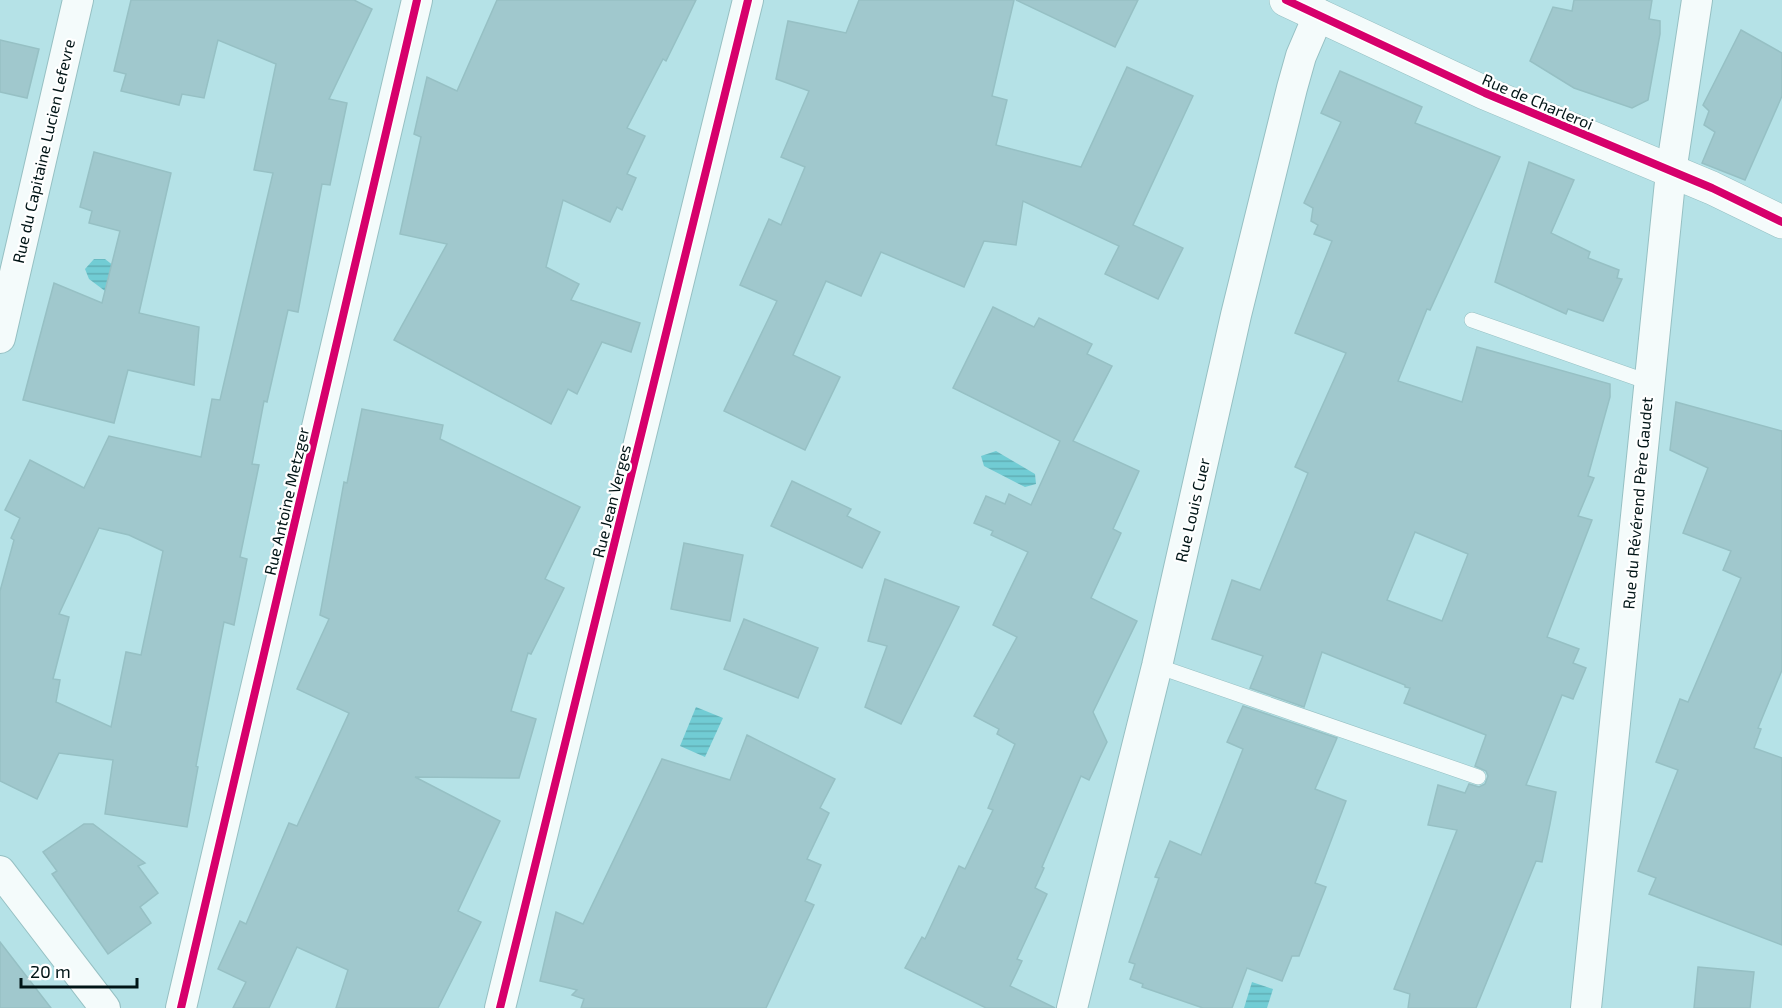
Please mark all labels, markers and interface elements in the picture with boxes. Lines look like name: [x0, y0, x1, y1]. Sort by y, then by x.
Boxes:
street label: Rue du Capitaine Lucien Lefevre: [8, 37, 78, 265]
street label: Rue de Charleroi: [1480, 69, 1596, 133]
street label: Rue du Révérend Père Gaudet: [1618, 396, 1656, 610]
street label: Rue Antoine Metzger: [260, 425, 312, 577]
street label: Rue Jean Verges: [588, 443, 634, 559]
street label: Rue Louis Cuer: [1171, 455, 1213, 564]
scale bar: [21, 951, 136, 989]
text: 20 m: [30, 960, 71, 982]

